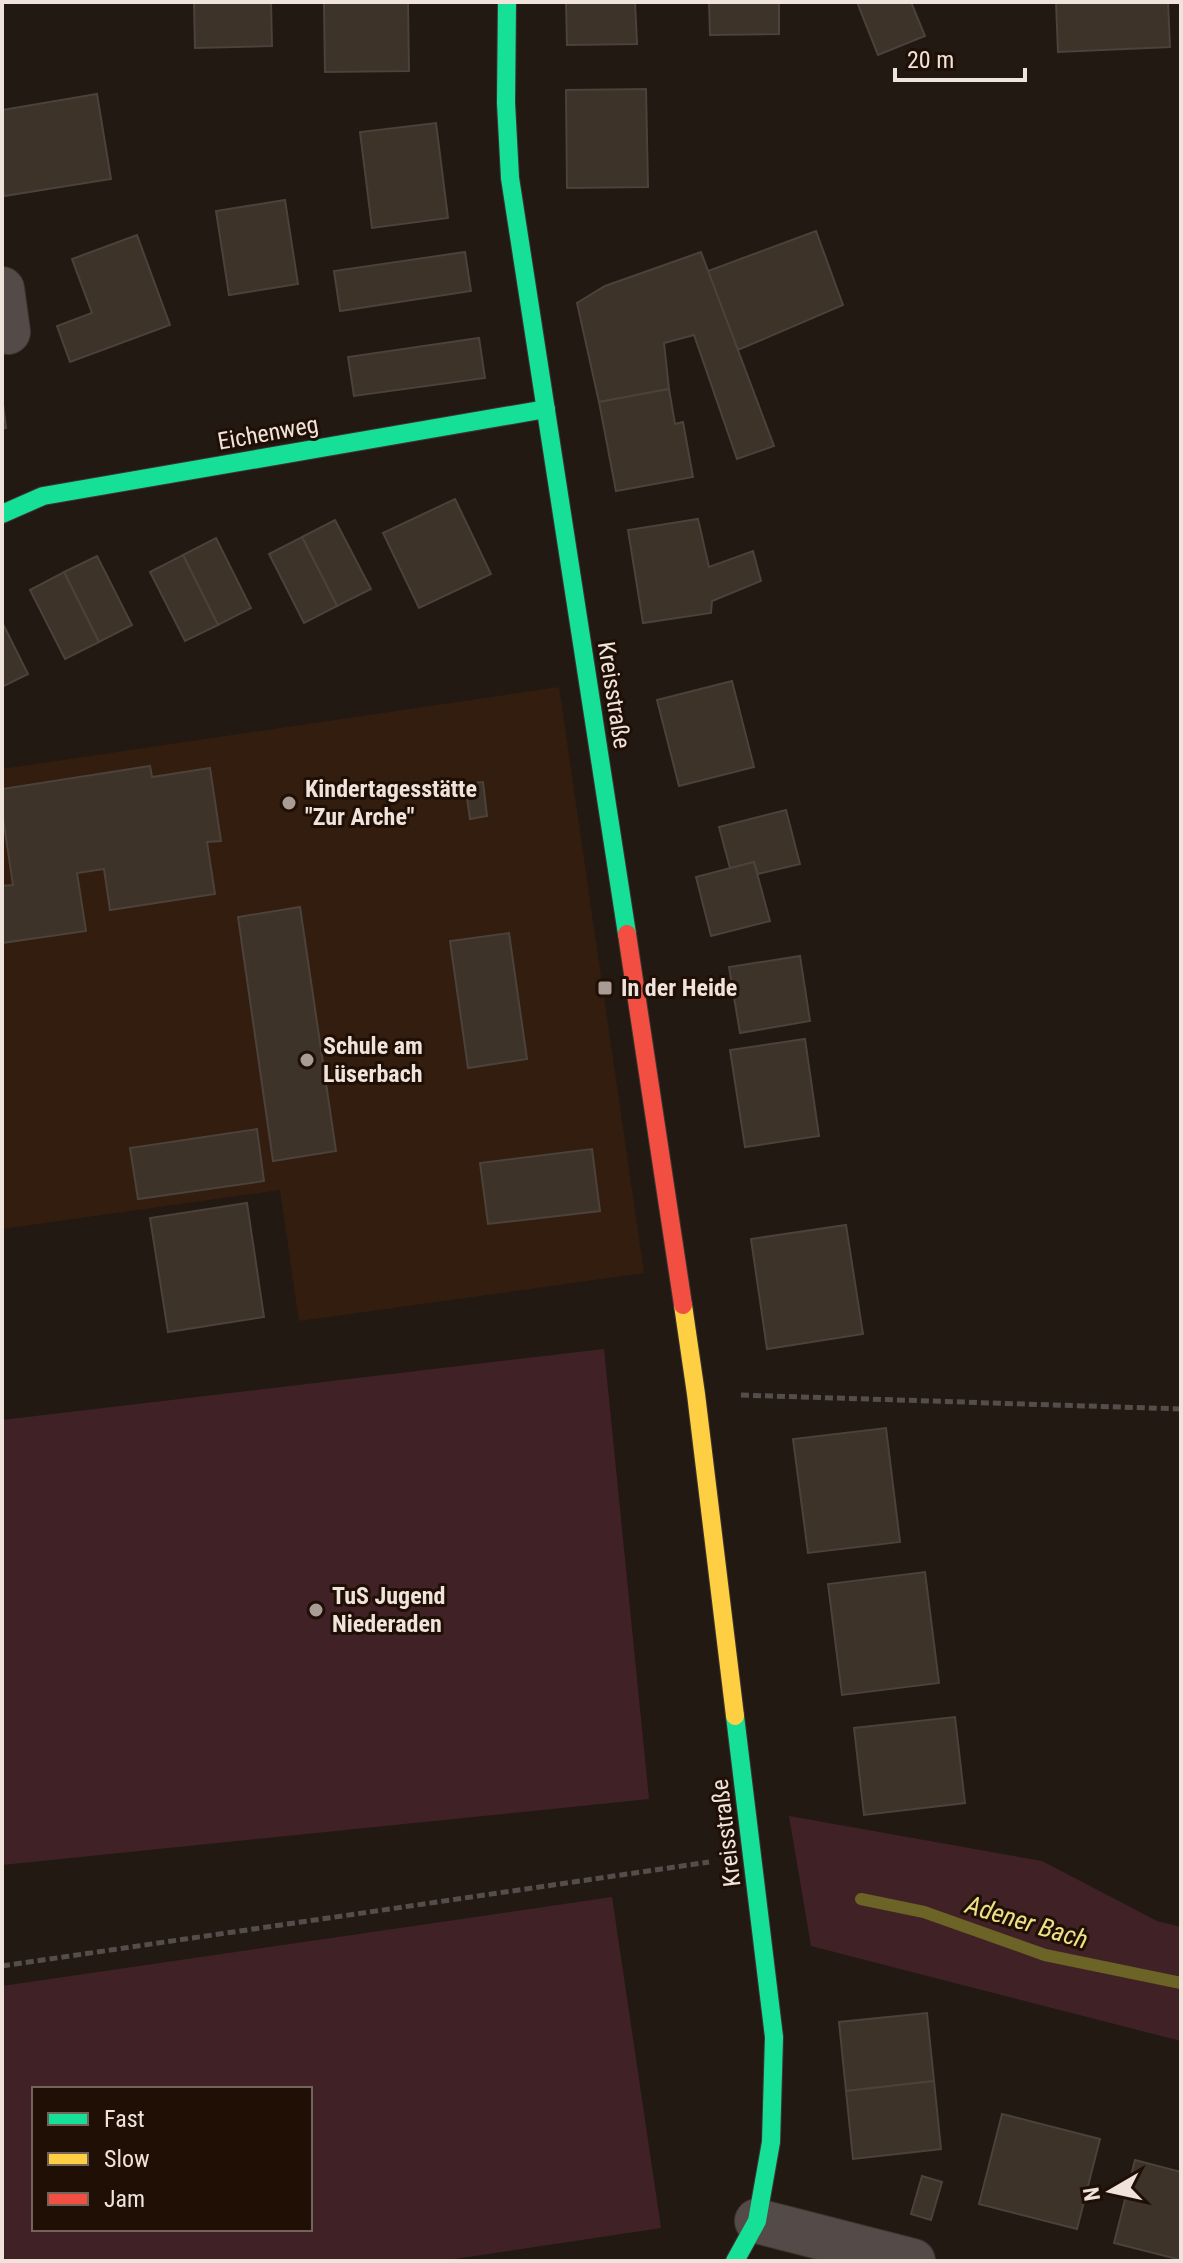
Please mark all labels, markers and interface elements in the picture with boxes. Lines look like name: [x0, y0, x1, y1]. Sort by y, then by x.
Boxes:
scale bar: [895, 32, 1025, 82]
text: 20 m: [907, 46, 954, 74]
street label: Eichenweg: [216, 410, 320, 456]
street label: Kreisstraße: [592, 639, 636, 751]
place label: Kindertagesstätte "Zur Arche": [305, 775, 477, 831]
marker: Kindertagesstätte "Zur Arche": [280, 794, 298, 812]
place label: In der Heide: [621, 974, 737, 1002]
marker: In der Heide: [596, 979, 614, 997]
place label: Schule am Lüserbach: [323, 1032, 423, 1088]
marker: Schule am Lüserbach: [298, 1051, 316, 1069]
place label: TuS Jugend Niederaden: [332, 1582, 445, 1638]
marker: TuS Jugend Niederaden: [307, 1601, 325, 1619]
street label: Kreisstraße: [706, 1778, 746, 1888]
water label: Adener Bach: [961, 1889, 1092, 1955]
legend: [32, 2087, 312, 2231]
text: Fast: [104, 2105, 145, 2133]
text: Slow: [104, 2145, 150, 2173]
north arrow: [1071, 2151, 1151, 2231]
text: Jam: [104, 2185, 145, 2213]
text: N: [1078, 2185, 1105, 2203]

